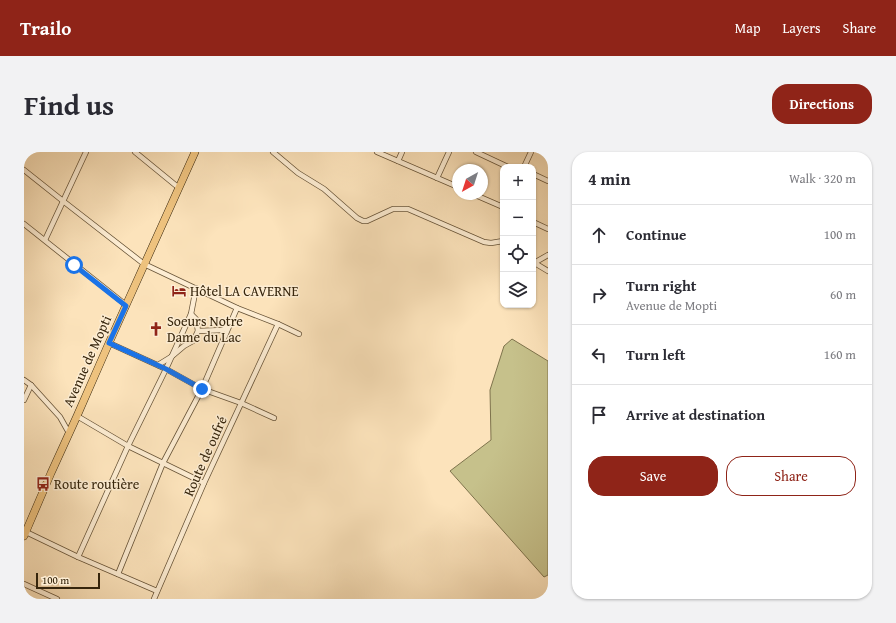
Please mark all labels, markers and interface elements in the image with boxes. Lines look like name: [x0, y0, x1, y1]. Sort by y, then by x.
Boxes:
text: Trailo: [20, 14, 71, 42]
text: Map: [735, 18, 761, 38]
text: Layers: [783, 18, 821, 38]
text: Share: [843, 18, 876, 38]
text: Find us: [24, 84, 114, 125]
button: Directions: [772, 84, 872, 124]
north arrow: [452, 164, 488, 200]
map controls: [500, 164, 536, 308]
button: +: [500, 164, 536, 200]
text: 4 min: [588, 166, 630, 191]
text: Walk · 320 m: [789, 169, 856, 188]
button: −: [500, 200, 536, 236]
icon: ahead: [588, 224, 610, 246]
text: Continue: [626, 224, 687, 245]
text: 100 m: [824, 225, 856, 244]
button: locate: [500, 236, 536, 272]
route start: [65, 256, 83, 274]
button: layers: [500, 272, 536, 308]
text: Turn right: [626, 275, 697, 296]
place label: Hôtel LA CAVERNE: [190, 281, 299, 301]
hotel icon: Hôtel LA CAVERNE: [171, 283, 187, 299]
icon: right: [588, 284, 610, 306]
text: 60 m: [830, 285, 856, 304]
text: Avenue de Mopti: [626, 296, 717, 315]
place label: Soeurs Notre Dame du Lac: [167, 311, 243, 347]
street label: Avenue de Mopti: [58, 312, 116, 410]
church icon: Soeurs Notre Dame du Lac: [148, 321, 164, 337]
icon: left: [588, 344, 610, 366]
text: Turn left: [626, 344, 685, 365]
text: 160 m: [824, 345, 856, 364]
route end: [193, 380, 211, 398]
icon: arrive: [588, 404, 610, 426]
text: Arrive at destination: [626, 404, 765, 425]
street label: Route de oufré: [178, 412, 232, 499]
button: Save: [588, 456, 718, 496]
button: Share: [726, 456, 856, 496]
place label: Route routière: [54, 474, 140, 494]
bus stop icon: Route routière: [35, 476, 51, 492]
scale bar: [36, 571, 100, 590]
text: 100 m: [42, 572, 69, 588]

